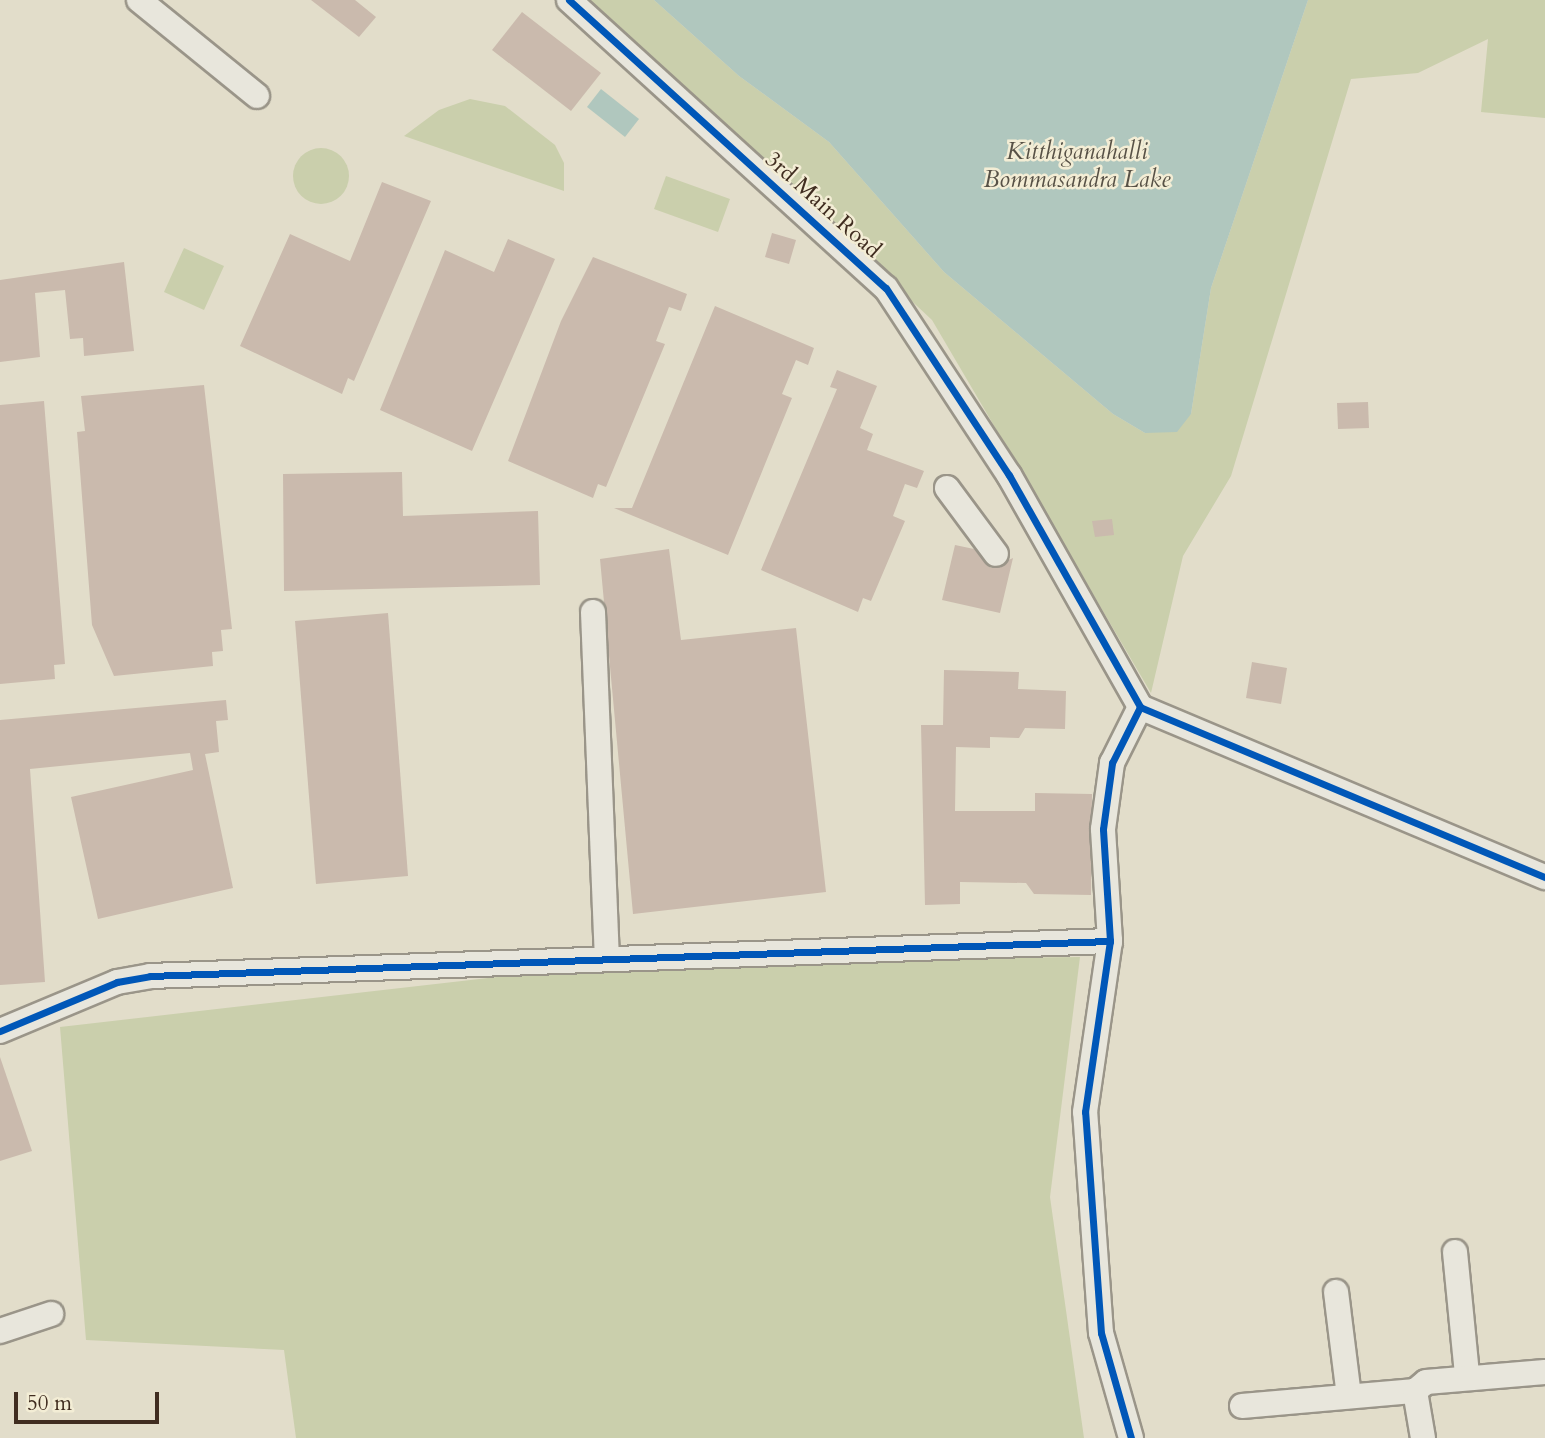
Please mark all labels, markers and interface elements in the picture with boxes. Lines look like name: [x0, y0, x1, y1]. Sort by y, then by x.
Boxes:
water label: Kitthiganahalli Bommasandra Lake: [983, 138, 1171, 194]
street label: 3rd Main Road: [759, 146, 887, 264]
scale bar: [18, 1378, 163, 1422]
text: 50 m: [27, 1389, 72, 1418]

